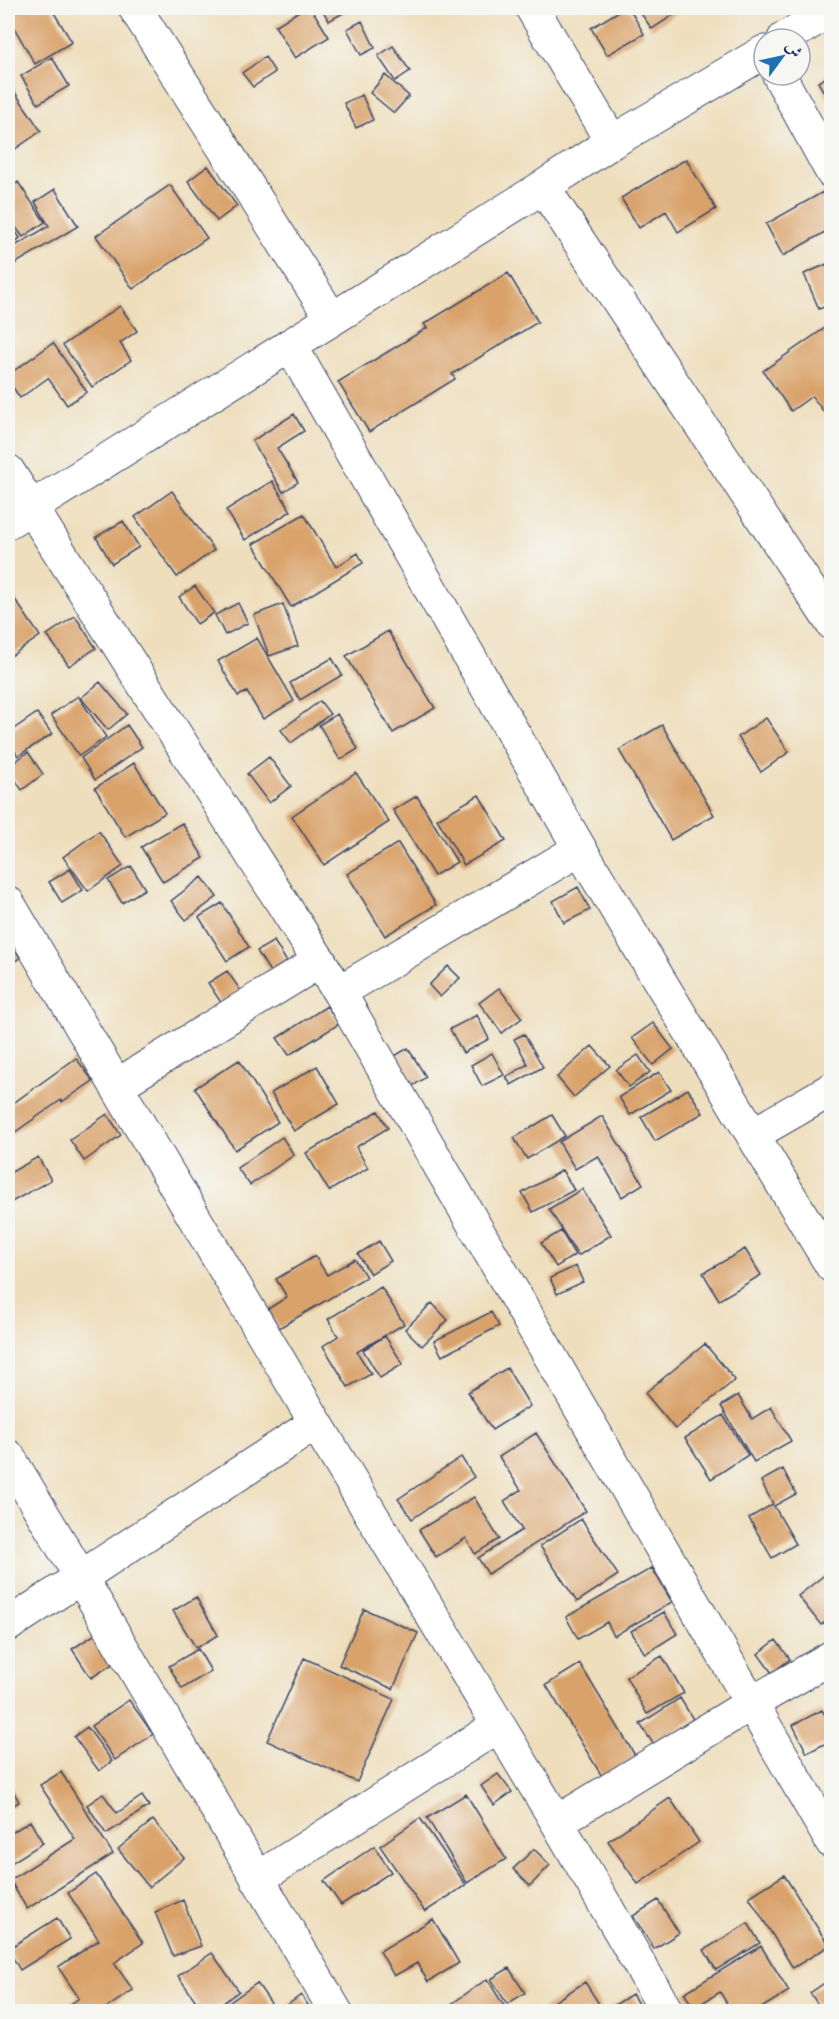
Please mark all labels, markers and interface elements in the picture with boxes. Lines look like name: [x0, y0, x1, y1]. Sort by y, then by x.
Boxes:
north arrow: [752, 27, 812, 87]
text: ش: [781, 37, 807, 61]

